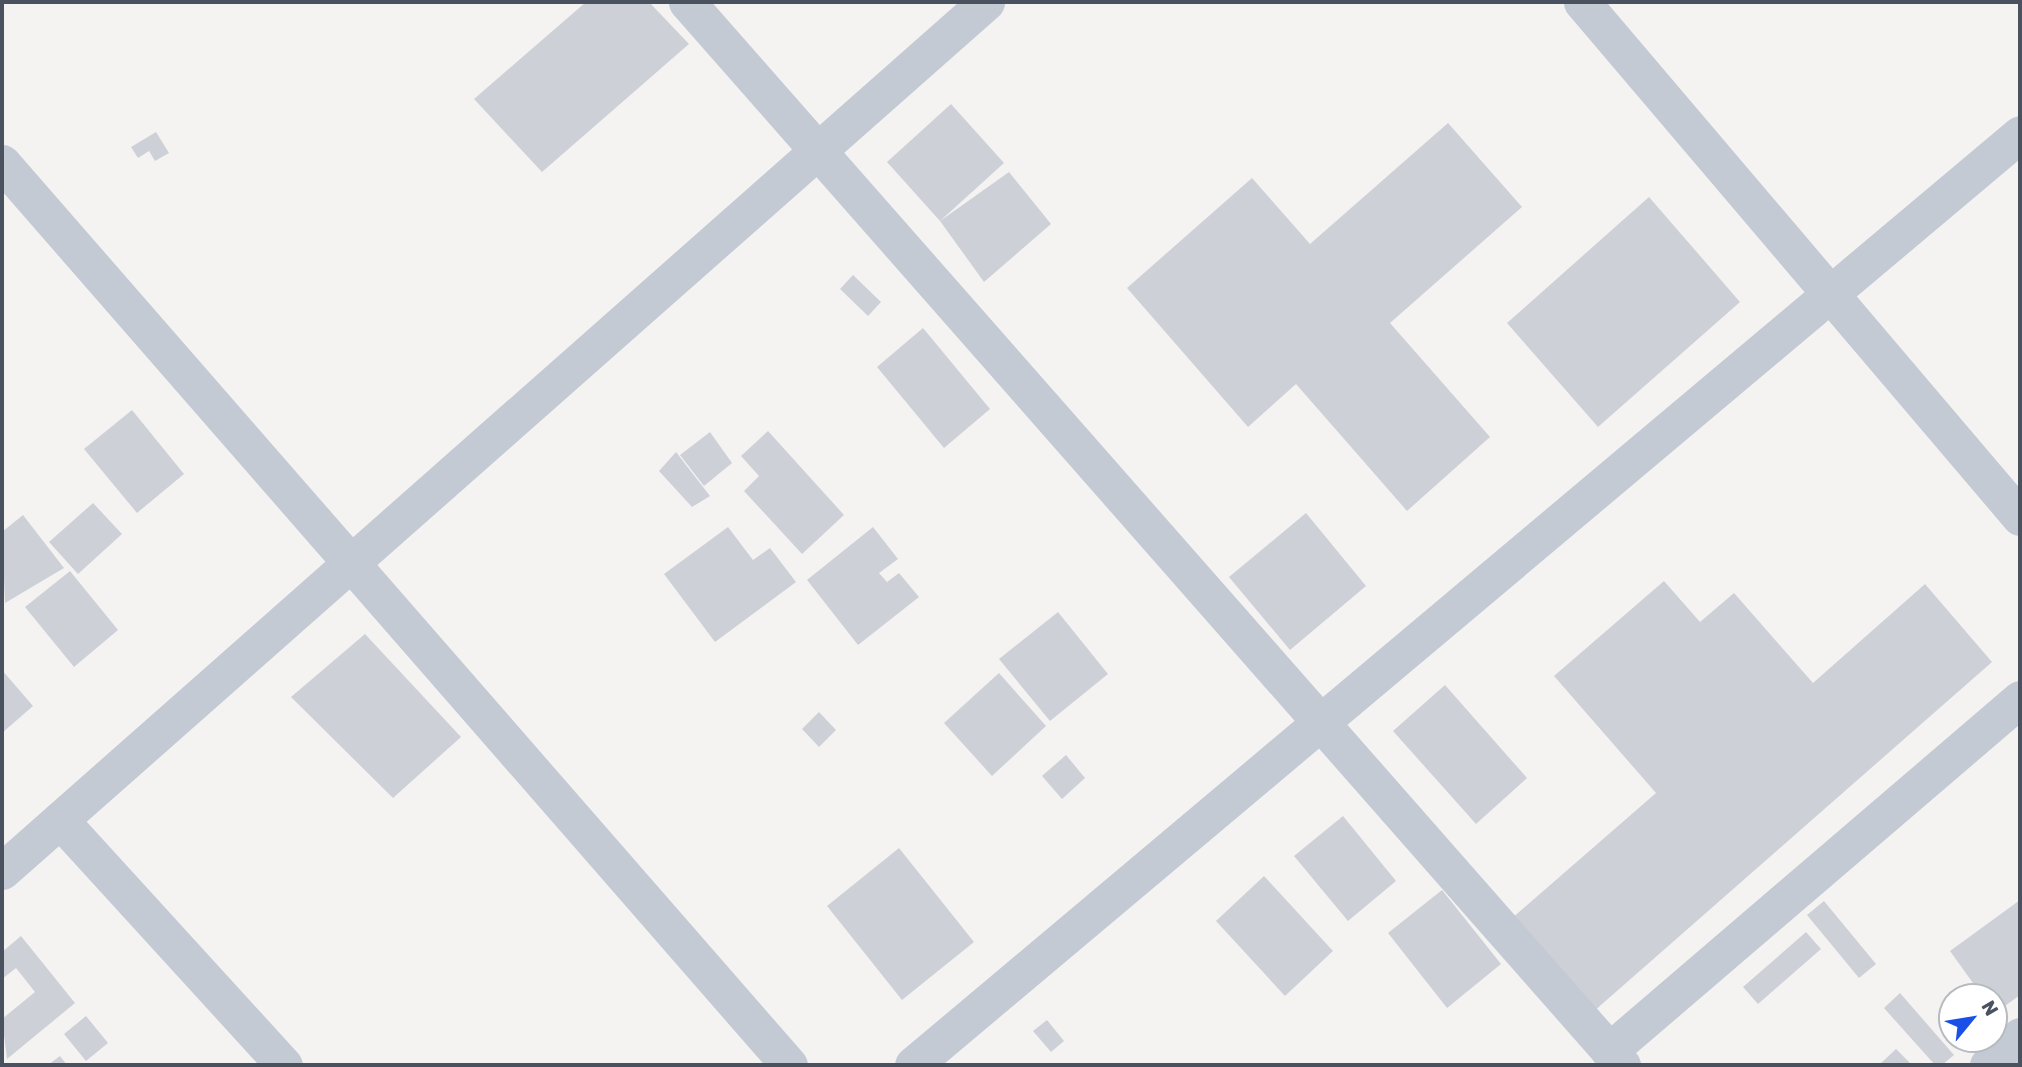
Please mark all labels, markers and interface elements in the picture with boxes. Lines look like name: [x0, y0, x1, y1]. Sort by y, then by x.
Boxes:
north arrow: [1938, 983, 2008, 1053]
text: N: [1977, 997, 2003, 1020]

